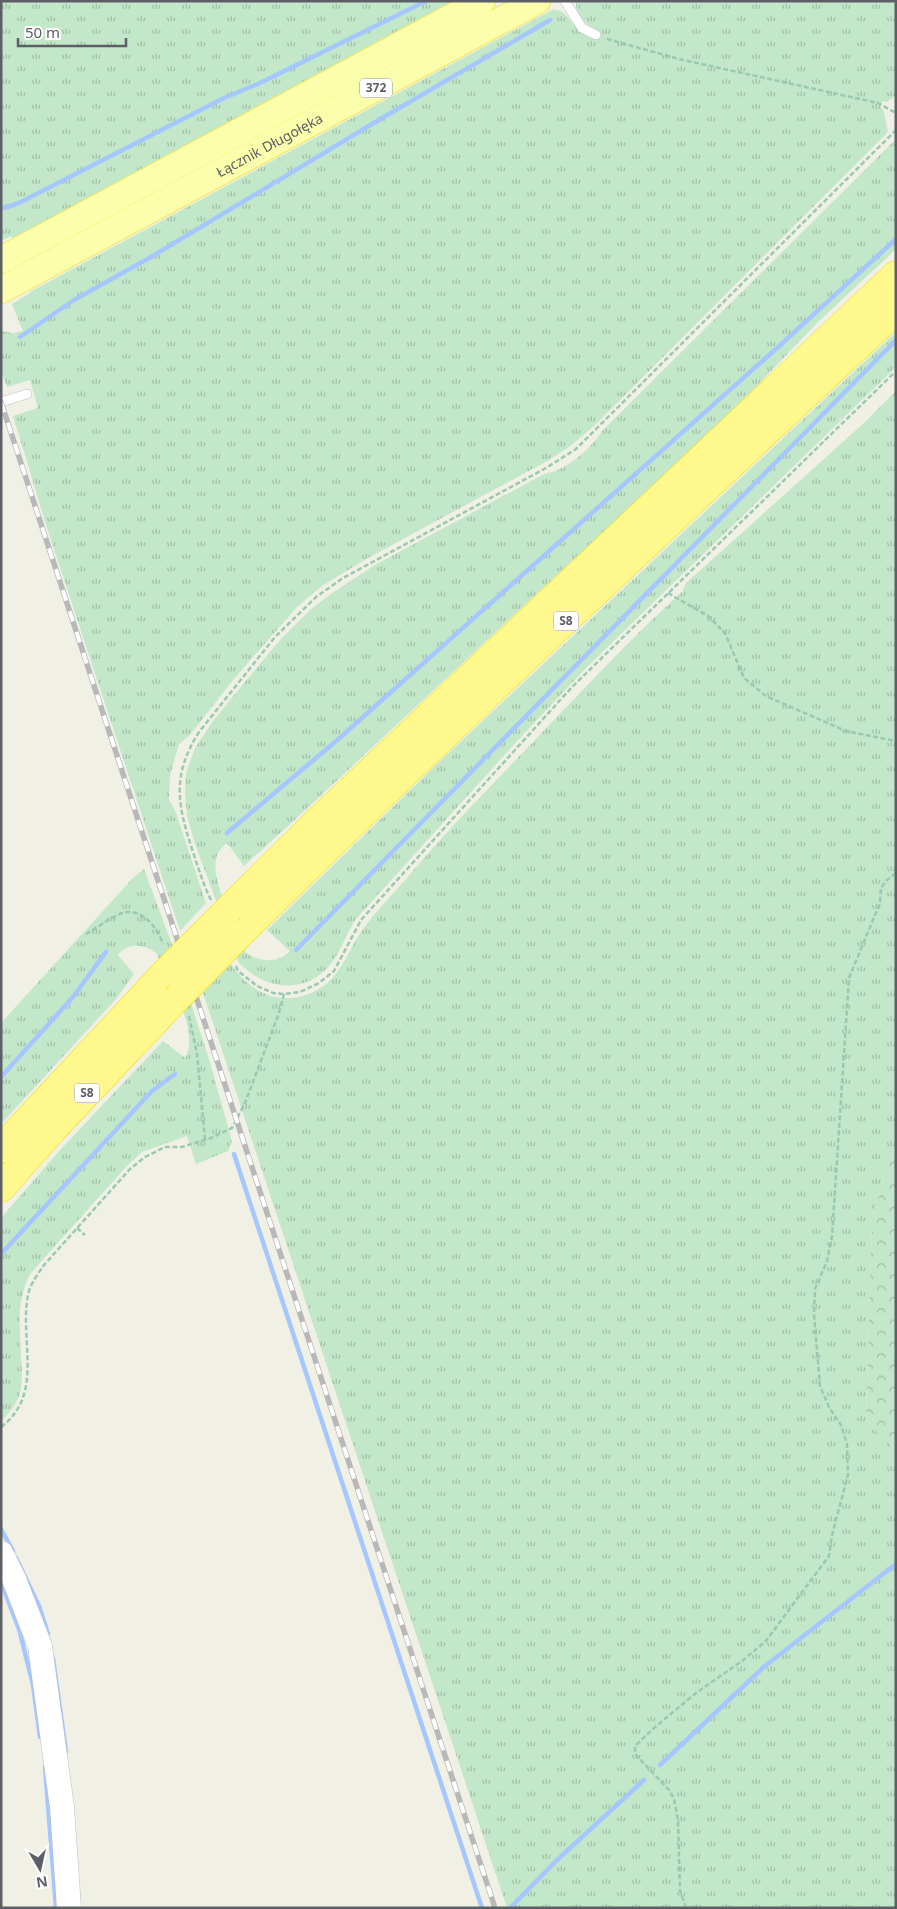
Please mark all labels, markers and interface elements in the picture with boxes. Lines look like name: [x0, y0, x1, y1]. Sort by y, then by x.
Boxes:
scale bar: [18, 15, 125, 47]
text: 50 m: [25, 22, 60, 42]
road number: 372: [360, 78, 392, 98]
street label: Łącznik Długołęka: [213, 108, 326, 181]
road number: S8: [554, 612, 578, 630]
road number: S8: [74, 1084, 100, 1102]
north arrow: [15, 1844, 65, 1894]
text: N: [35, 1872, 49, 1893]

